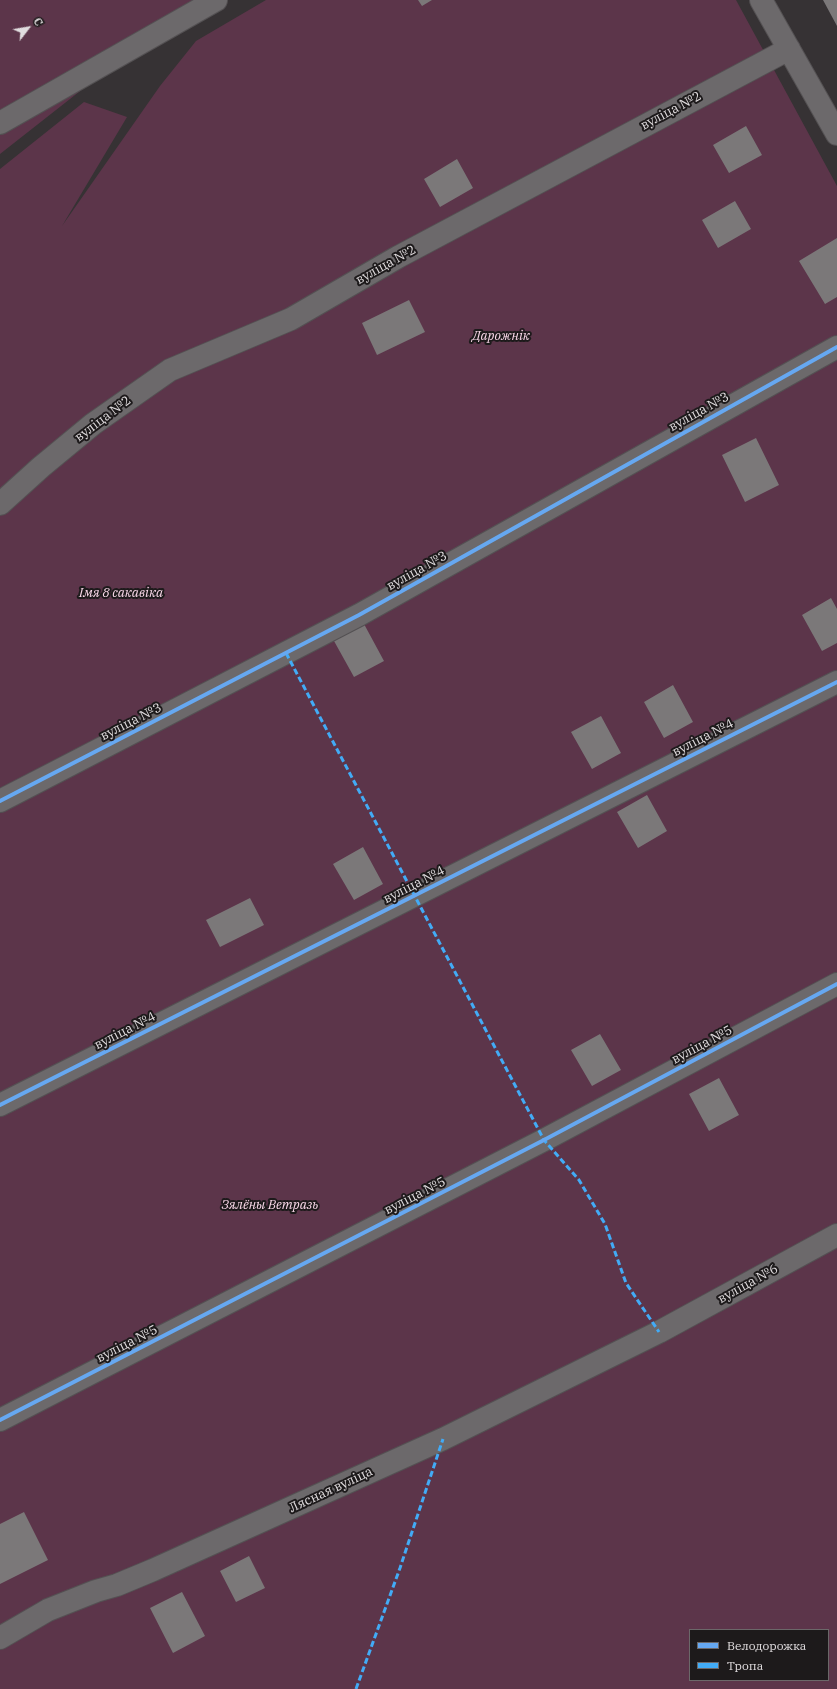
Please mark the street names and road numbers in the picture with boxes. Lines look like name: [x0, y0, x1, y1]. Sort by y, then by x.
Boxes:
street label: вуліца №2: [638, 89, 704, 133]
street label: вуліца №2: [353, 242, 419, 288]
street label: вуліца №3: [666, 389, 732, 435]
street label: вуліца №2: [72, 393, 134, 445]
street label: вуліца №3: [384, 548, 450, 594]
street label: вуліца №3: [98, 700, 164, 744]
street label: вуліца №4: [670, 716, 736, 760]
street label: вуліца №4: [381, 863, 447, 907]
street label: вуліца №4: [92, 1009, 158, 1053]
street label: вуліца №5: [669, 1023, 735, 1067]
street label: вуліца №5: [382, 1174, 448, 1218]
street label: вуліца №6: [715, 1261, 781, 1307]
street label: вуліца №5: [94, 1322, 160, 1366]
street label: Лясная вуліца: [287, 1464, 375, 1516]

